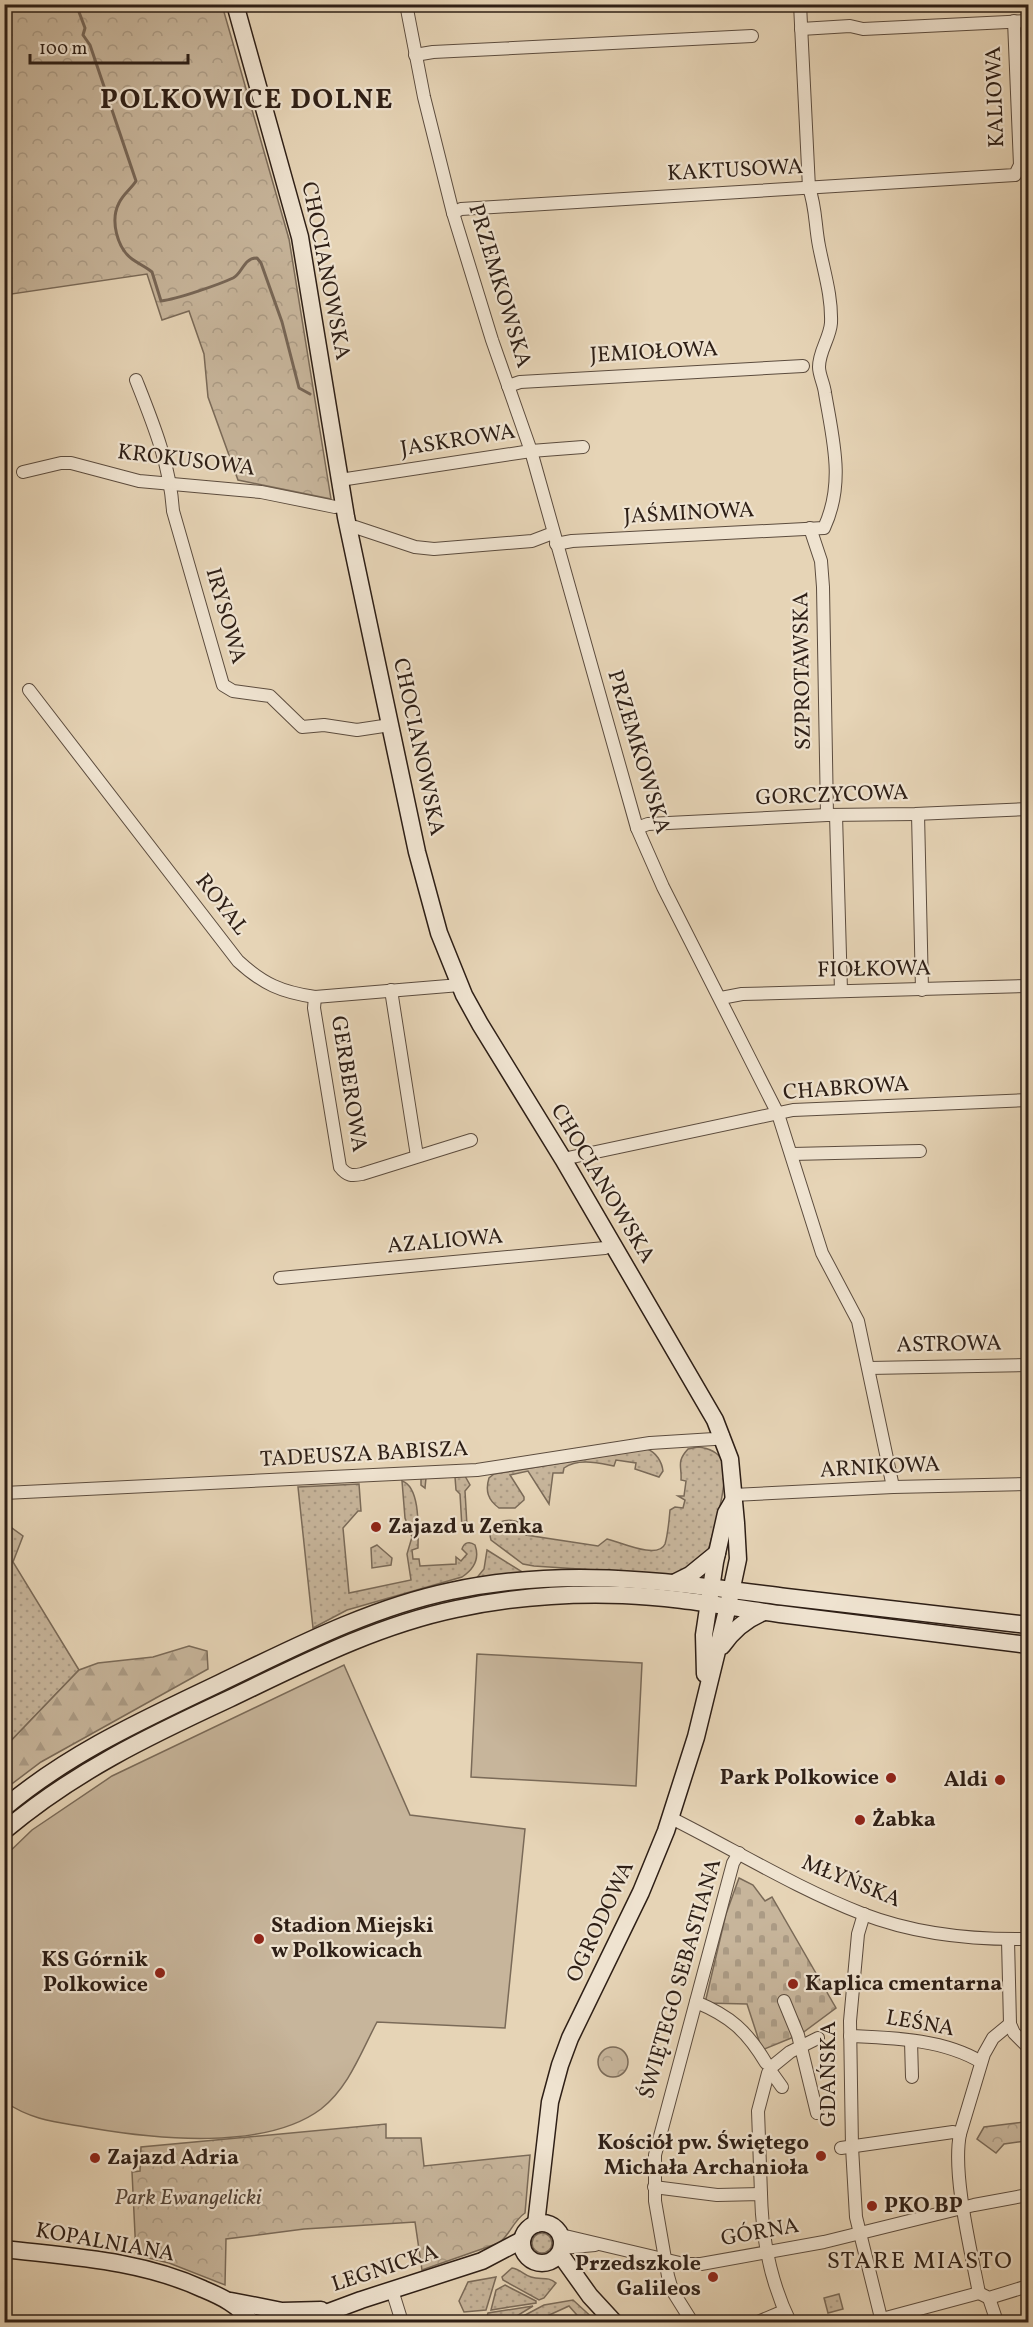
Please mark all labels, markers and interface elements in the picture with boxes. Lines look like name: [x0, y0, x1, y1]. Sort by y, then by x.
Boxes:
scale bar: [30, 27, 188, 65]
text: 100 m: [39, 37, 88, 62]
street label: KALIOWA: [979, 46, 1013, 148]
district label: POLKOWICE DOLNE: [100, 81, 394, 120]
street label: KAKTUSOWA: [666, 152, 804, 190]
street label: CHOCIANOWSKA: [293, 179, 357, 363]
street label: PRZEMKOWSKA: [459, 200, 539, 372]
street label: JEMIOŁOWA: [589, 334, 719, 372]
street label: JASKROWA: [398, 417, 518, 465]
street label: KROKUSOWA: [115, 437, 257, 485]
street label: JAŚMINOWA: [623, 495, 755, 533]
street label: IRYSOWA: [197, 564, 253, 668]
street label: SZPROTAWSKA: [786, 592, 820, 750]
street label: CHOCIANOWSKA: [384, 655, 452, 839]
street label: PRZEMKOWSKA: [598, 666, 678, 838]
street label: GORCZYCOWA: [755, 778, 909, 814]
street label: ROYAL: [187, 868, 255, 942]
street label: FIOŁKOWA: [817, 954, 931, 986]
street label: GERBEROWA: [322, 1014, 374, 1154]
street label: CHABROWA: [782, 1069, 910, 1109]
street label: CHOCIANOWSKA: [542, 1098, 662, 1270]
street label: AZALIOWA: [386, 1221, 504, 1263]
street label: ASTROWA: [896, 1329, 1002, 1361]
street label: TADEUSZA BABISZA: [259, 1434, 469, 1476]
street label: ARNIKOWA: [819, 1449, 941, 1487]
place label: Zajazd u Zenka: [388, 1512, 543, 1543]
marker: Zajazd u Zenka: [369, 1520, 383, 1534]
place label: Park Polkowice: [720, 1763, 879, 1794]
place label: Aldi: [944, 1765, 988, 1796]
marker: Park Polkowice: [884, 1771, 898, 1785]
marker: Aldi: [993, 1773, 1007, 1787]
place label: Żabka: [872, 1805, 936, 1836]
marker: Żabka: [853, 1813, 867, 1827]
street label: MŁYŃSKA: [797, 1848, 905, 1916]
street label: ŚWIĘTEGO SEBASTIANA: [632, 1855, 730, 2103]
street label: OGRODOWA: [559, 1856, 643, 1988]
place label: Stadion Miejski w Polkowicach: [271, 1911, 434, 1967]
marker: Stadion Miejski w Polkowicach: [252, 1932, 266, 1946]
place label: KS Górnik Polkowice: [41, 1945, 148, 2001]
marker: KS Górnik Polkowice: [153, 1966, 167, 1980]
place label: Kaplica cmentarna: [805, 1969, 1002, 2000]
marker: Kaplica cmentarna: [786, 1977, 800, 1991]
street label: LEŚNA: [883, 2003, 957, 2045]
street label: GDAŃSKA: [814, 2021, 845, 2127]
place label: Kościół pw. Świętego Michała Archanioła: [597, 2128, 809, 2184]
place label: Zajazd Adria: [107, 2143, 239, 2174]
marker: Kościół pw. Świętego Michała Archanioła: [814, 2149, 828, 2163]
marker: Zajazd Adria: [88, 2151, 102, 2165]
park label: Park Ewangelicki: [114, 2183, 262, 2214]
place label: PKO BP: [884, 2191, 963, 2222]
marker: PKO BP: [865, 2199, 879, 2213]
street label: GÓRNA: [719, 2211, 801, 2255]
street label: KOPALNIANA: [33, 2216, 177, 2270]
street label: LEGNICKA: [328, 2237, 442, 2301]
district label: STARE MIASTO: [827, 2245, 1013, 2279]
place label: Przedszkole Galileos: [575, 2249, 701, 2305]
marker: Przedszkole Galileos: [706, 2270, 720, 2284]

